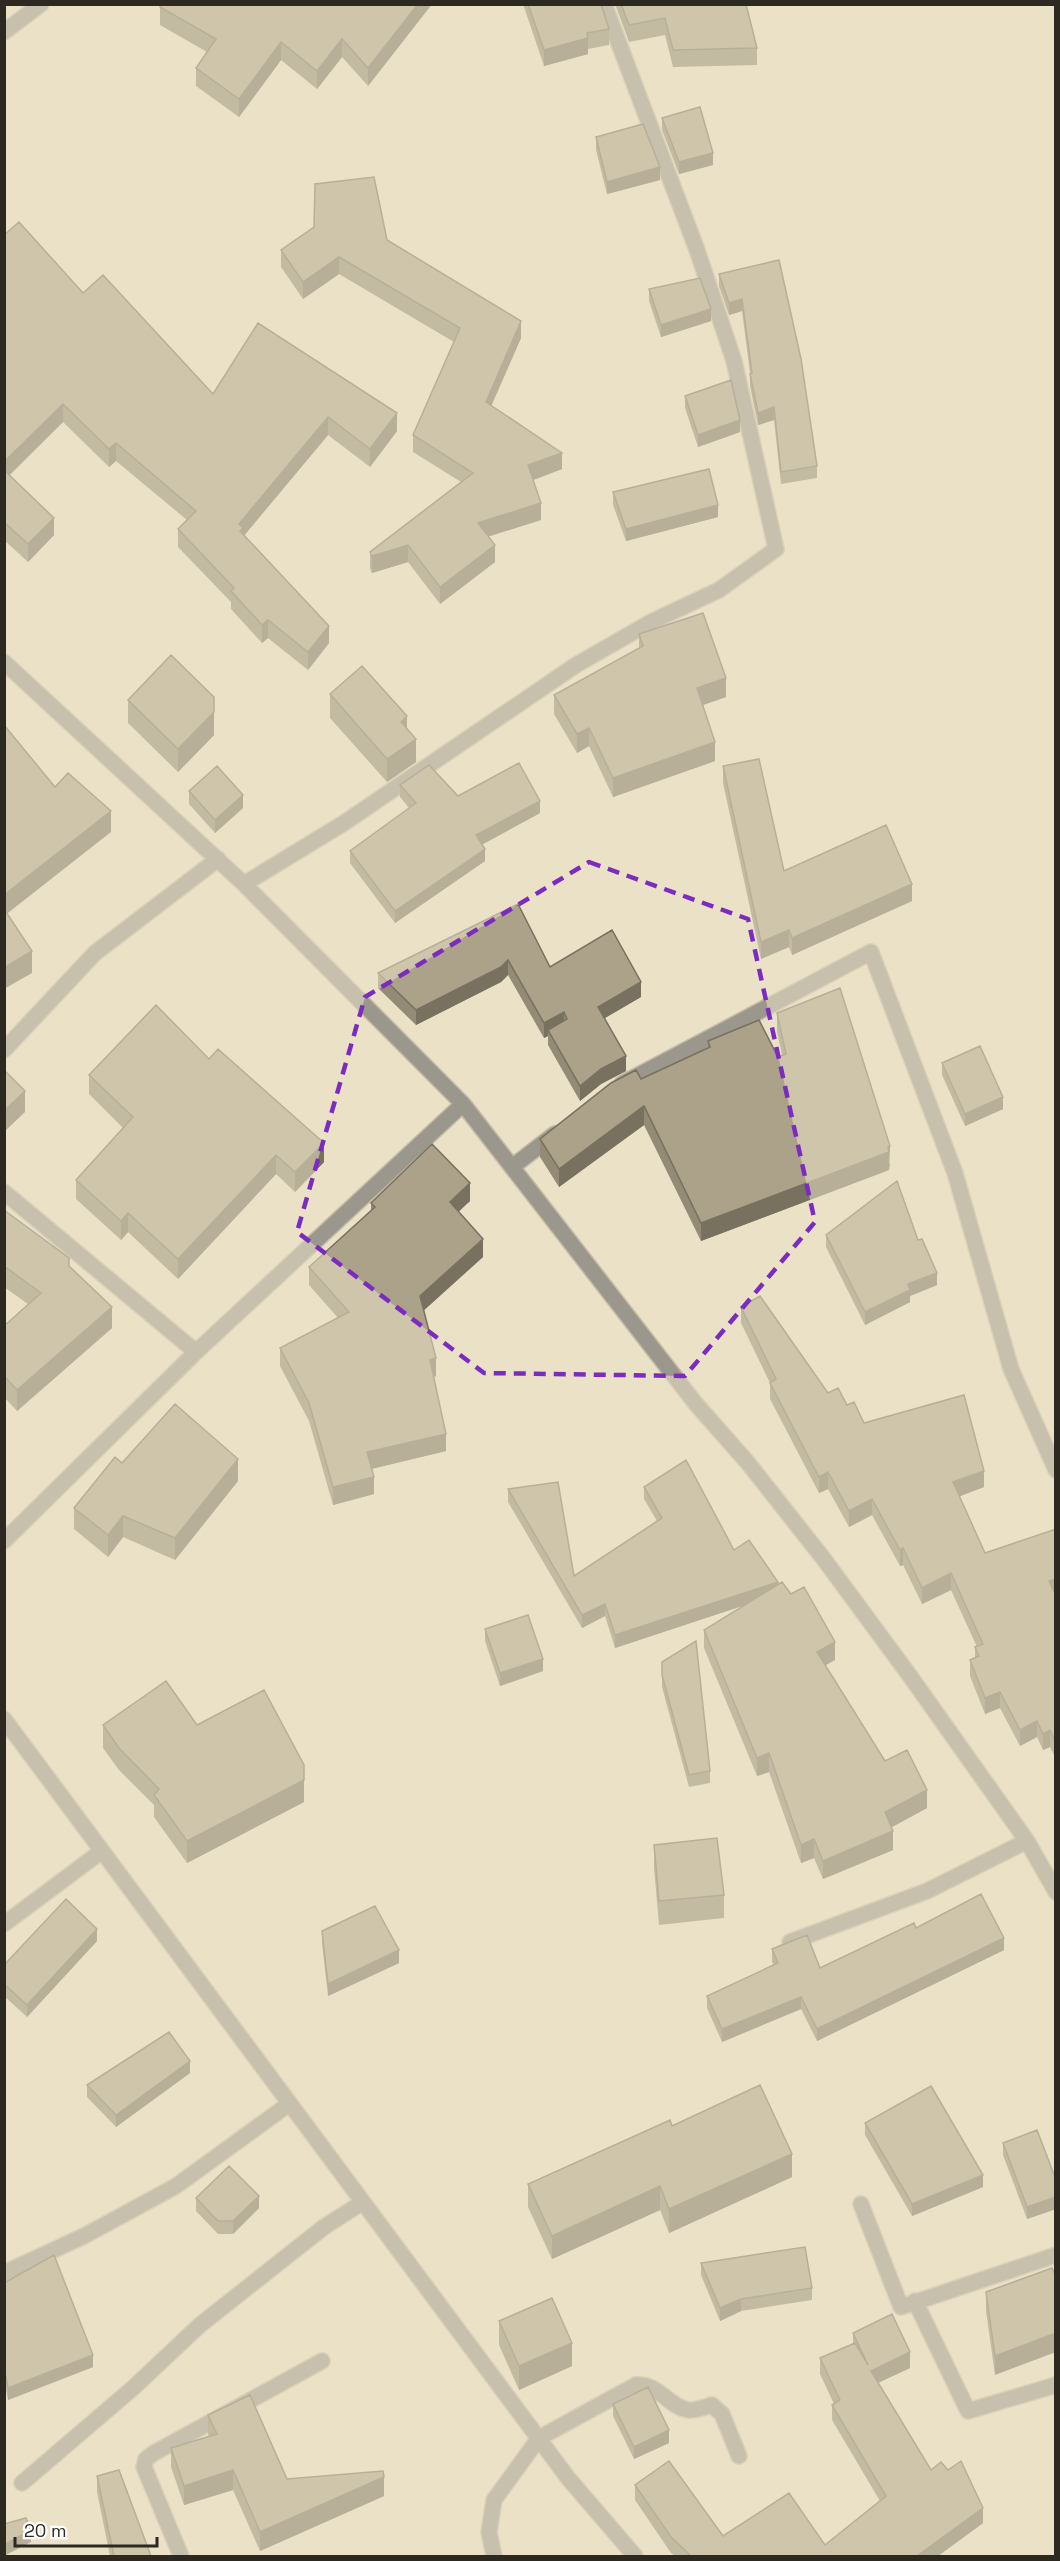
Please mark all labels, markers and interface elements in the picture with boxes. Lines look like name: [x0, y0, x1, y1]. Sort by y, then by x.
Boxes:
scale bar: [15, 2510, 158, 2548]
text: 20 m: [24, 2519, 67, 2542]

